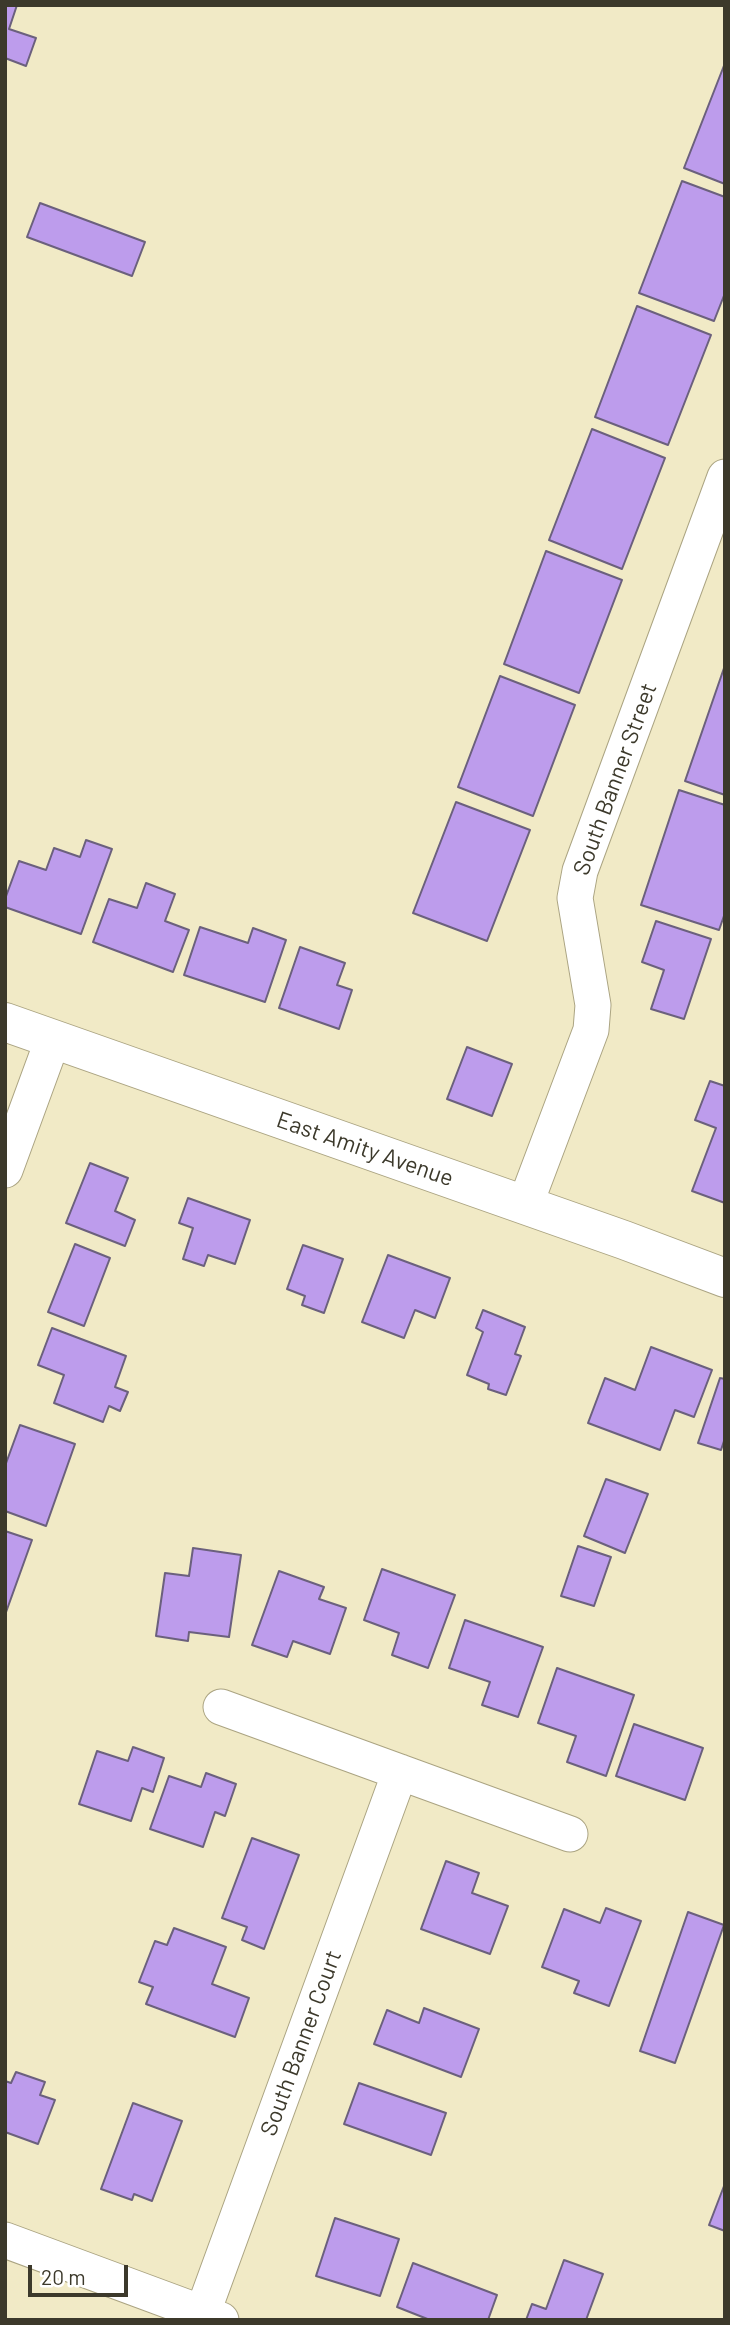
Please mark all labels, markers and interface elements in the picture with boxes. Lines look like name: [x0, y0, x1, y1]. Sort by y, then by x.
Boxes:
street label: South Banner Street: [567, 679, 663, 879]
street label: East Amity Avenue: [273, 1106, 457, 1192]
street label: South Banner Court: [255, 1946, 347, 2140]
scale bar: [32, 2252, 131, 2296]
text: 20 m: [41, 2264, 86, 2289]

